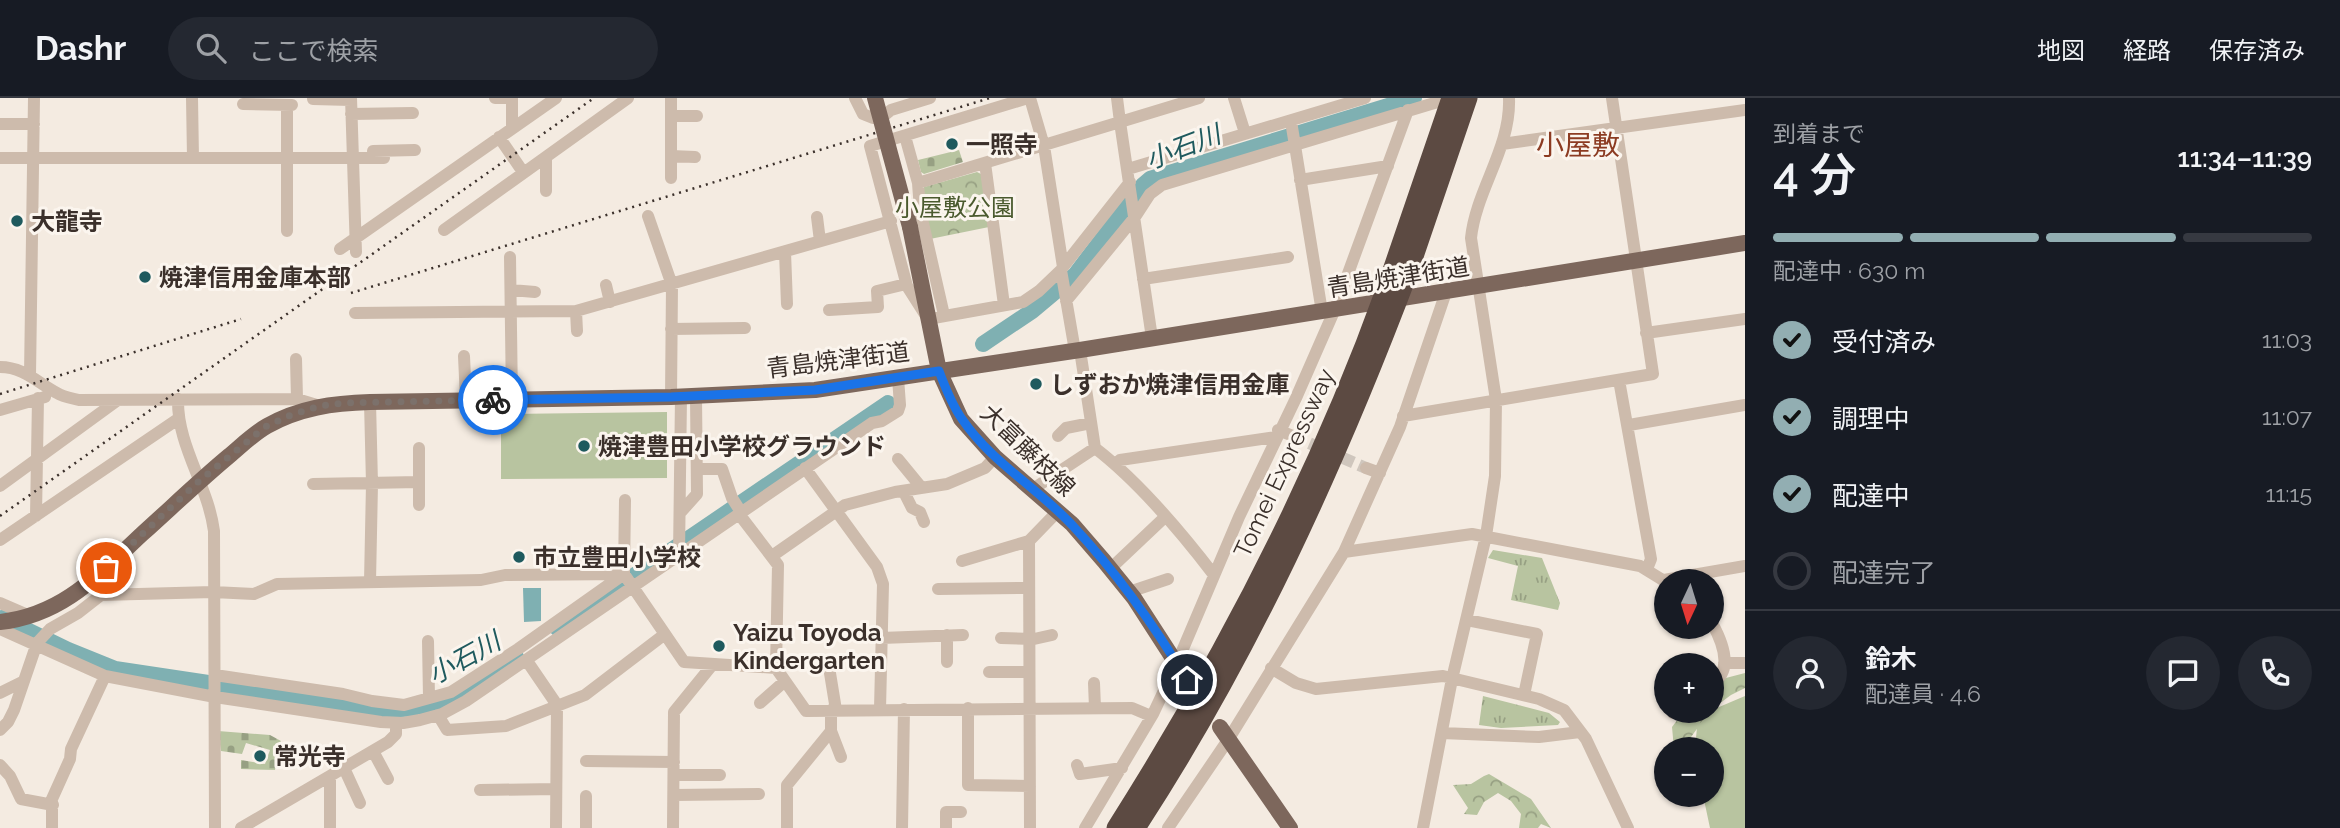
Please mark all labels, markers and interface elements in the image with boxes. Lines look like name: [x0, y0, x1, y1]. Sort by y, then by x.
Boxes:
search box: [168, 17, 658, 80]
text: Dashr: [35, 29, 126, 68]
icon: search: [192, 29, 230, 67]
text: ここで検索: [248, 36, 378, 66]
text: 地図: [2037, 36, 2085, 65]
text: 経路: [2123, 36, 2171, 65]
text: 保存済み: [2209, 36, 2305, 65]
water label: 小石川: [1141, 118, 1228, 175]
text: 到着まで: [1773, 120, 1865, 147]
district label: 小屋敷: [1536, 129, 1620, 162]
place label: 一照寺: [966, 130, 1038, 159]
marker: 一照寺: [944, 136, 960, 152]
text: 11:34–11:39: [2178, 143, 2312, 173]
text: 4 分: [1773, 148, 1856, 202]
park label: 小屋敷公園: [895, 193, 1015, 222]
place label: 大龍寺: [31, 207, 103, 236]
marker: 大龍寺: [9, 213, 25, 229]
street label: 青島焼津街道: [1325, 251, 1471, 303]
text: 配達中 · 630 m: [1773, 257, 1925, 284]
place label: 焼津信用金庫本部: [159, 263, 351, 292]
marker: 焼津信用金庫本部: [137, 269, 153, 285]
icon: check: [1773, 321, 1811, 359]
text: 11:03: [2262, 326, 2312, 353]
text: 受付済み: [1832, 327, 1936, 357]
street label: 青島焼津街道: [765, 337, 911, 383]
street label: Tomei Expressway: [1227, 364, 1341, 562]
courier: [458, 365, 528, 435]
place label: しずおか焼津信用金庫: [1050, 370, 1290, 399]
marker: しずおか焼津信用金庫: [1028, 376, 1044, 392]
icon: bike: [474, 381, 512, 419]
street label: 大富藤枝線: [975, 398, 1081, 502]
icon: check: [1773, 398, 1811, 436]
text: 11:07: [2262, 403, 2312, 430]
text: 調理中: [1832, 404, 1910, 434]
place label: 焼津豊田小学校グラウンド: [598, 432, 886, 461]
marker: 焼津豊田小学校グラウンド: [576, 438, 592, 454]
icon: check: [1773, 475, 1811, 513]
text: 11:15: [2266, 480, 2312, 507]
text: 配達中: [1832, 481, 1910, 511]
pin: [76, 538, 136, 598]
place label: 市立豊田小学校: [533, 543, 701, 572]
icon: bag: [87, 549, 125, 587]
marker: 市立豊田小学校: [511, 549, 527, 565]
text: 配達完了: [1832, 558, 1936, 588]
north arrow: [1654, 569, 1724, 639]
map controls: [1654, 569, 1724, 807]
place label: Yaizu Toyoda Kindergarten: [733, 618, 885, 675]
water label: 小石川: [423, 625, 508, 690]
button: person: [1773, 636, 1847, 710]
button: chat: [2146, 636, 2220, 710]
button: phone: [2238, 636, 2312, 710]
marker: Yaizu Toyoda Kindergarten: [711, 638, 727, 654]
text: 鈴木: [1865, 644, 1917, 674]
pin: [1157, 650, 1217, 710]
button: +: [1654, 653, 1724, 723]
icon: home: [1168, 661, 1206, 699]
text: 配達員 · 4.6: [1865, 680, 1981, 707]
button: −: [1654, 737, 1724, 807]
place label: 常光寺: [274, 742, 346, 771]
marker: 常光寺: [252, 748, 268, 764]

